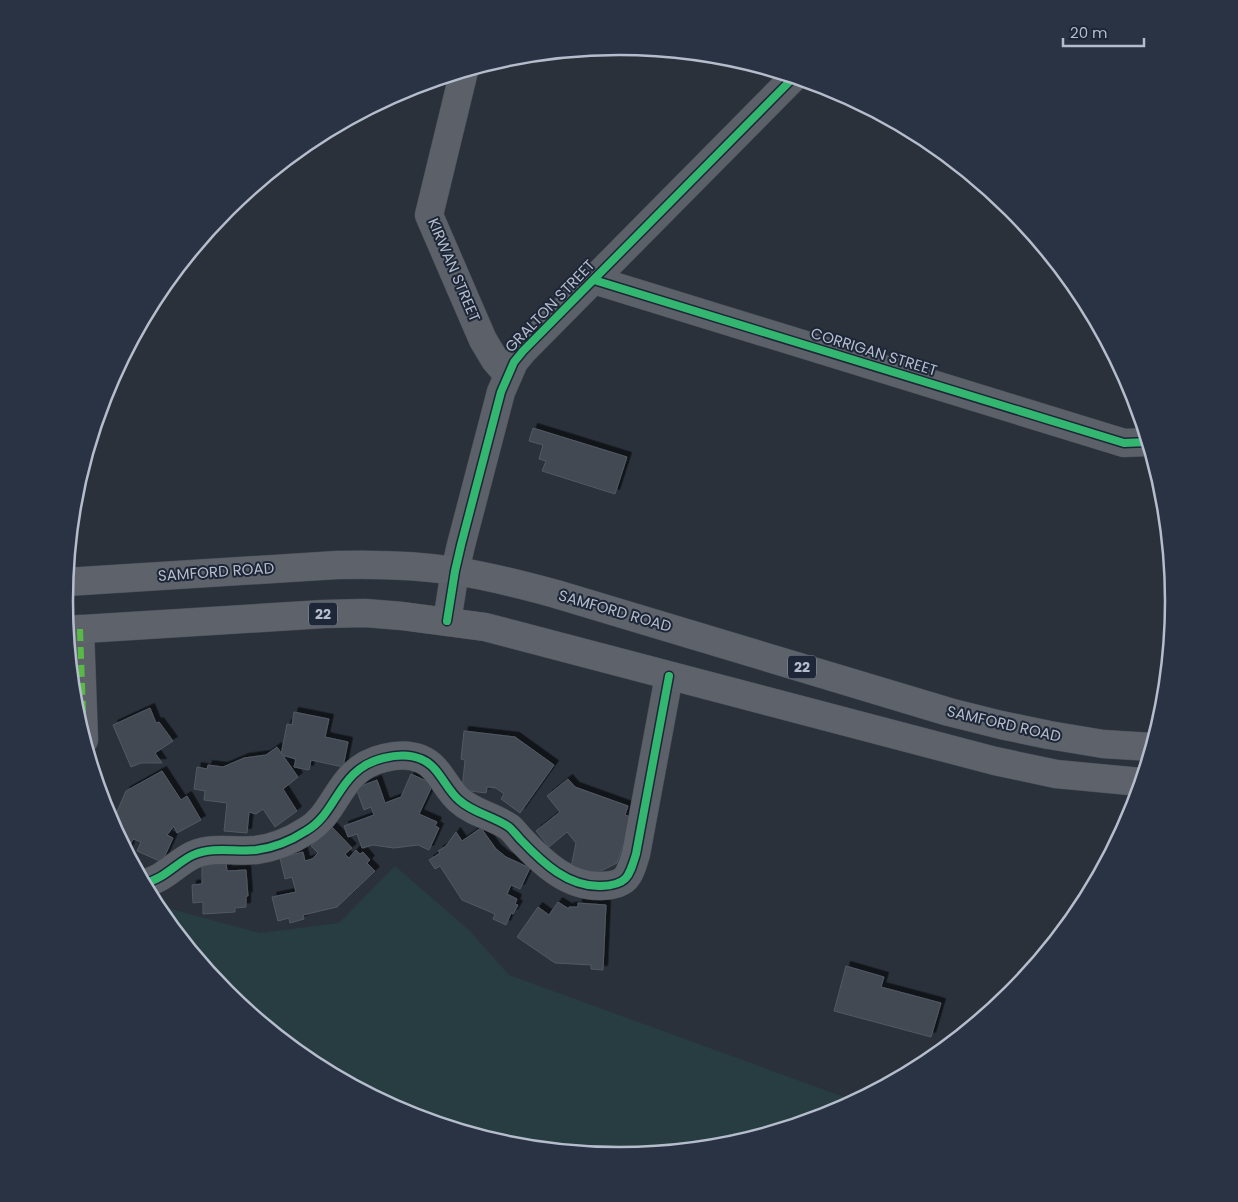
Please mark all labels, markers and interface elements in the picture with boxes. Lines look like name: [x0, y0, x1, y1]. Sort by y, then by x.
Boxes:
scale bar: [1063, 15, 1144, 47]
text: 20 m: [1070, 22, 1108, 43]
street label: KIRWAN STREET: [423, 215, 486, 325]
street label: GRALTON STREET: [500, 255, 599, 357]
street label: CORRIGAN STREET: [808, 322, 940, 381]
street label: SAMFORD ROAD: [157, 557, 275, 586]
street label: SAMFORD ROAD: [556, 584, 674, 637]
road number: 22: [309, 602, 337, 626]
road number: 22: [788, 656, 816, 679]
street label: SAMFORD ROAD: [945, 700, 1063, 747]

